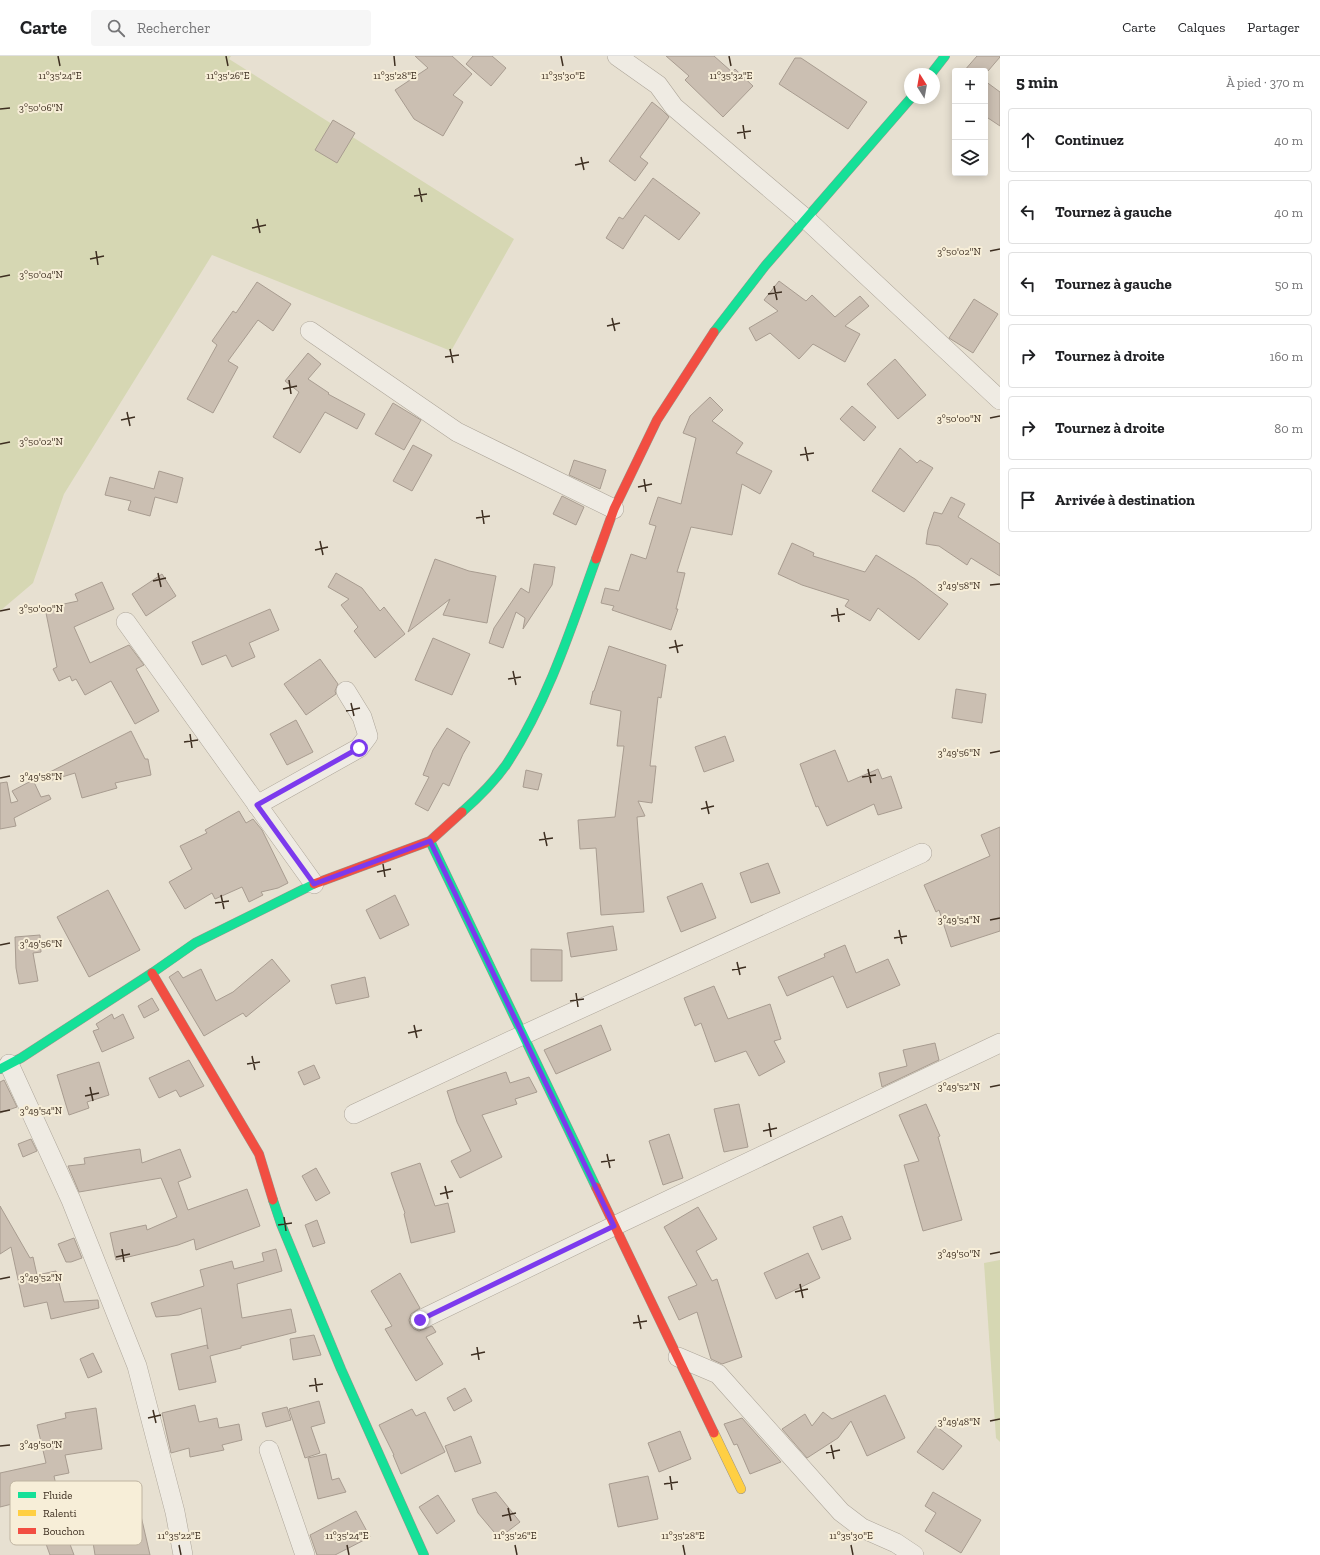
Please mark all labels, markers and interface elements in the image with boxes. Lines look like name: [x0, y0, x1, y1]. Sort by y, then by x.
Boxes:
search box: [91, 10, 371, 46]
text: Carte: [20, 16, 67, 39]
icon: search: [105, 17, 127, 39]
text: Rechercher: [137, 19, 210, 37]
text: Carte: [1122, 19, 1156, 36]
text: Calques: [1178, 19, 1225, 36]
text: Partager: [1247, 19, 1300, 36]
north arrow: [904, 68, 940, 104]
map controls: [952, 68, 988, 176]
button: +: [952, 68, 988, 104]
text: 11°35'24"E: [38, 70, 82, 82]
text: 11°35'26"E: [206, 70, 250, 82]
text: 11°35'28"E: [373, 70, 417, 82]
text: 11°35'30"E: [541, 70, 585, 82]
text: 11°35'32"E: [710, 70, 753, 82]
text: 5 min: [1016, 72, 1058, 92]
text: À pied · 370 m: [1226, 75, 1304, 90]
text: 3°50'06"N: [19, 102, 64, 114]
button: −: [952, 104, 988, 140]
icon: ahead: [1017, 129, 1039, 151]
text: Continuez: [1055, 131, 1124, 149]
text: 40 m: [1274, 133, 1303, 148]
button: layers: [952, 140, 988, 176]
icon: left: [1017, 201, 1039, 223]
text: Tournez à gauche: [1055, 203, 1172, 221]
text: 40 m: [1274, 205, 1303, 220]
text: 3°50'02"N: [937, 246, 981, 258]
text: 3°50'04"N: [19, 269, 63, 281]
icon: left: [1017, 273, 1039, 295]
text: Tournez à gauche: [1055, 275, 1172, 293]
text: 50 m: [1275, 277, 1303, 292]
icon: right: [1017, 345, 1039, 367]
text: Tournez à droite: [1055, 347, 1165, 365]
text: 160 m: [1269, 349, 1303, 364]
text: 3°50'00"N: [937, 413, 982, 425]
icon: right: [1017, 417, 1039, 439]
text: Tournez à droite: [1055, 419, 1165, 437]
text: 80 m: [1274, 421, 1303, 436]
text: 3°50'02"N: [19, 436, 63, 448]
icon: arrive: [1017, 489, 1039, 511]
text: Arrivée à destination: [1055, 491, 1195, 509]
text: 3°49'58"N: [938, 580, 981, 592]
text: 3°50'00"N: [19, 603, 64, 615]
route start: [350, 739, 368, 757]
text: 3°49'56"N: [938, 747, 981, 759]
text: 3°49'58"N: [20, 771, 63, 783]
text: 3°49'54"N: [938, 914, 981, 926]
text: 3°49'56"N: [20, 938, 63, 950]
text: 3°49'52"N: [938, 1081, 981, 1093]
text: 3°49'54"N: [20, 1105, 63, 1117]
text: 3°49'50"N: [937, 1248, 981, 1260]
text: 3°49'52"N: [20, 1272, 63, 1284]
route end: [411, 1311, 429, 1329]
text: 3°49'48"N: [938, 1416, 981, 1428]
text: 3°49'50"N: [19, 1439, 63, 1451]
legend: [10, 1481, 142, 1545]
text: Fluide: [43, 1489, 73, 1502]
text: Ralenti: [43, 1507, 77, 1520]
text: Bouchon: [43, 1525, 85, 1538]
text: 11°35'22"E: [157, 1530, 201, 1542]
text: 11°35'24"E: [325, 1530, 369, 1542]
text: 11°35'26"E: [493, 1530, 537, 1542]
text: 11°35'28"E: [661, 1530, 705, 1542]
text: 11°35'30"E: [829, 1530, 873, 1542]

